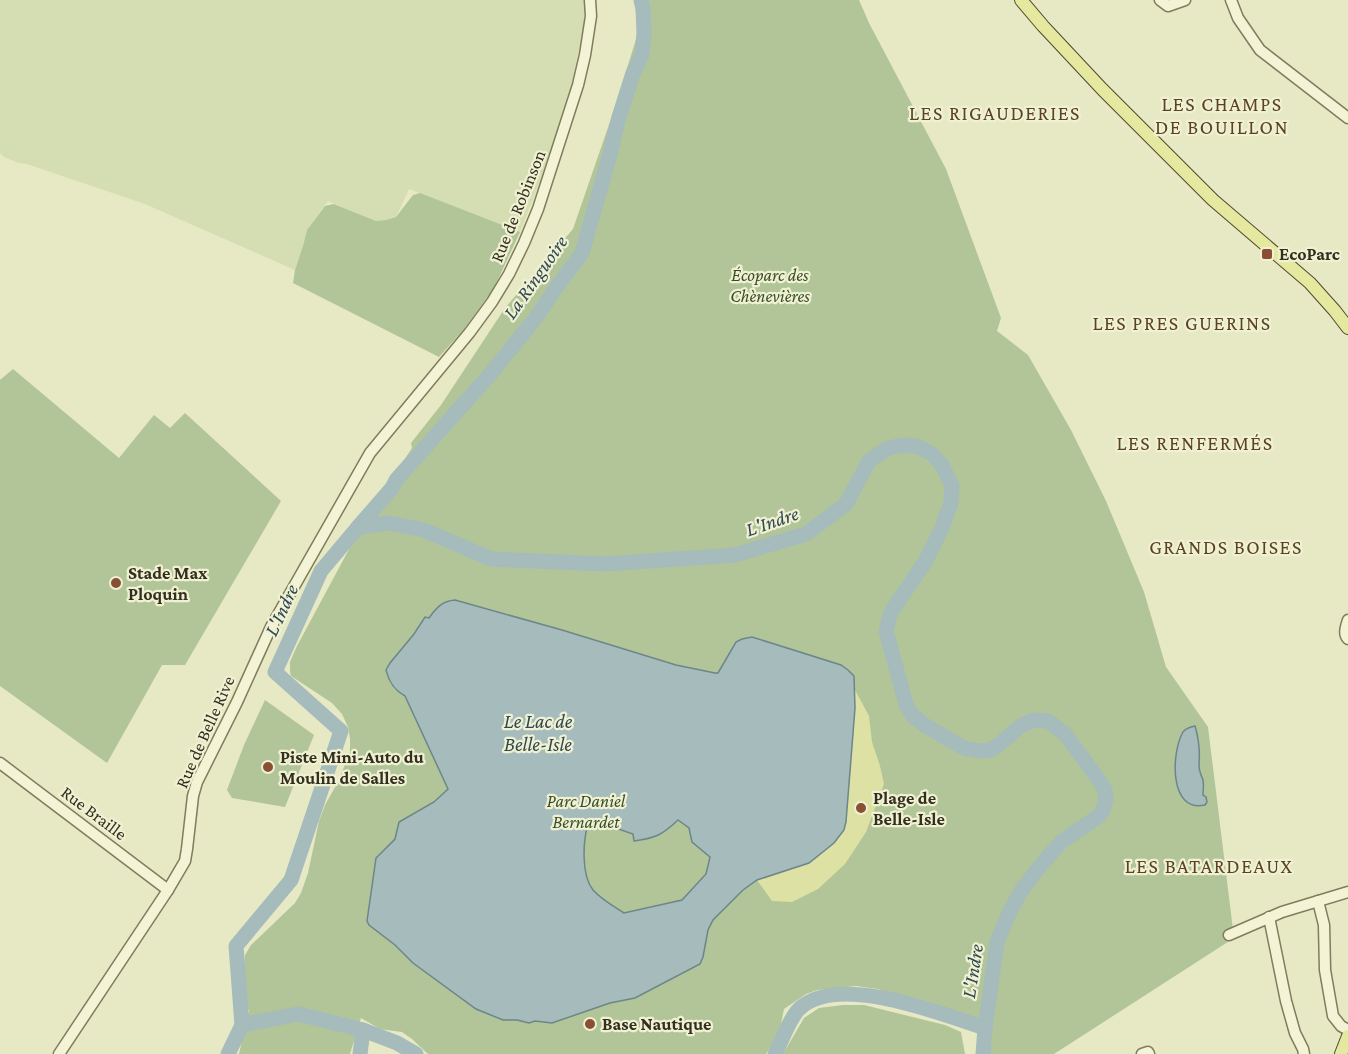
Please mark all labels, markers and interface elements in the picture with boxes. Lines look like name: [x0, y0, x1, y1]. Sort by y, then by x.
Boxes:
district label: LES CHAMPS DE BOUILLON: [1155, 93, 1289, 138]
district label: LES RIGAUDERIES: [909, 102, 1081, 124]
street label: Rue de Robinson: [486, 147, 550, 265]
water label: La Ringuoire: [498, 231, 573, 323]
place label: EcoParc: [1279, 244, 1340, 264]
marker: EcoParc: [1260, 247, 1274, 261]
park label: Écoparc des Chènevières: [730, 265, 810, 306]
district label: LES PRES GUERINS: [1092, 312, 1272, 334]
district label: LES RENFERMÉS: [1116, 432, 1274, 454]
water label: L'Indre: [743, 502, 802, 540]
district label: GRANDS BOISES: [1149, 536, 1303, 558]
place label: Stade Max Ploquin: [128, 563, 208, 604]
marker: Stade Max Ploquin: [109, 576, 123, 590]
water label: L'Indre: [260, 580, 303, 639]
street label: Rue de Belle Rive: [171, 673, 239, 791]
water label: Le Lac de Belle-Isle: [504, 710, 573, 755]
place label: Piste Mini-Auto du Moulin de Salles: [280, 747, 425, 788]
marker: Piste Mini-Auto du Moulin de Salles: [261, 760, 275, 774]
street label: Rue Braille: [57, 782, 131, 844]
place label: Plage de Belle-Isle: [873, 788, 945, 829]
park label: Parc Daniel Bernardet: [547, 791, 626, 832]
marker: Plage de Belle-Isle: [854, 801, 868, 815]
district label: LES BATARDEAUX: [1125, 855, 1293, 877]
water label: L'Indre: [957, 942, 987, 1000]
place label: Base Nautique: [602, 1014, 711, 1034]
marker: Base Nautique: [583, 1017, 597, 1031]

